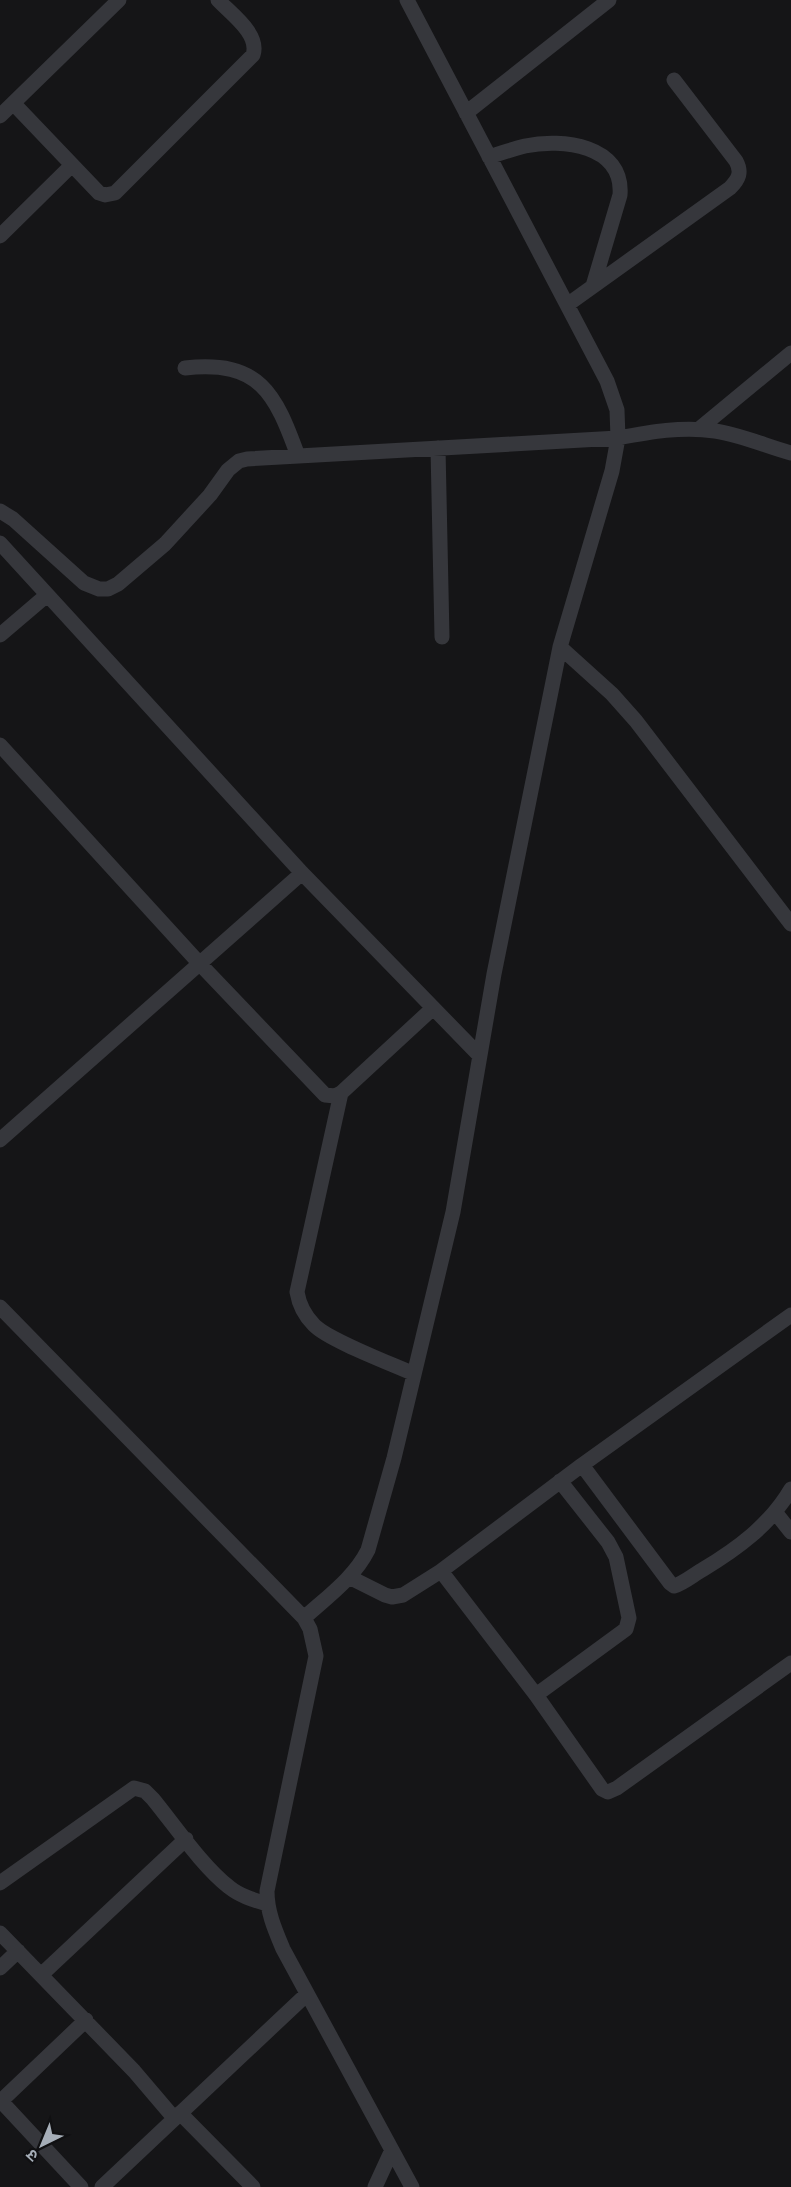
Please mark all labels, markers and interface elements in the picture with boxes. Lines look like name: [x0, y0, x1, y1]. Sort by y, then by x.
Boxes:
north arrow: [12, 2115, 72, 2175]
text: उ: [22, 2146, 41, 2166]

